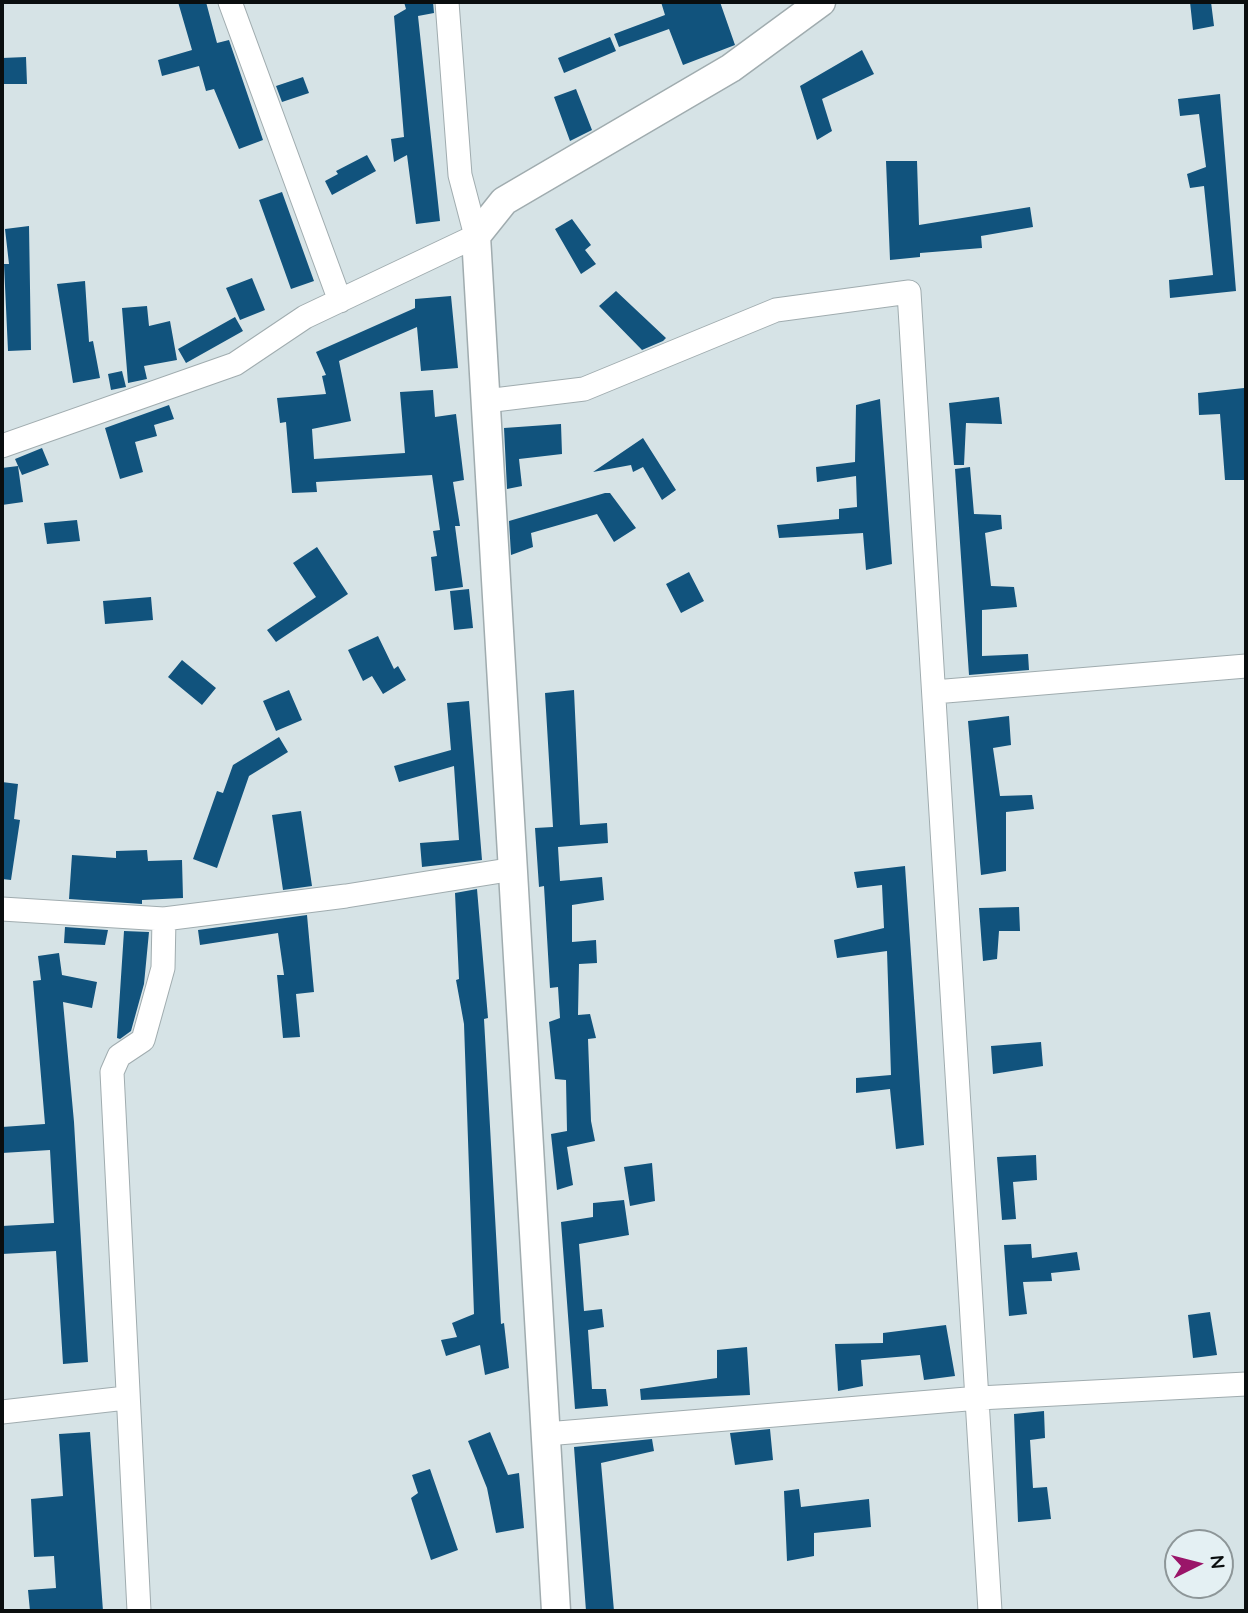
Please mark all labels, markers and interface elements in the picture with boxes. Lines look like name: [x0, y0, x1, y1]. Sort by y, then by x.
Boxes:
north arrow: [1164, 1529, 1234, 1599]
text: N: [1205, 1554, 1231, 1570]

